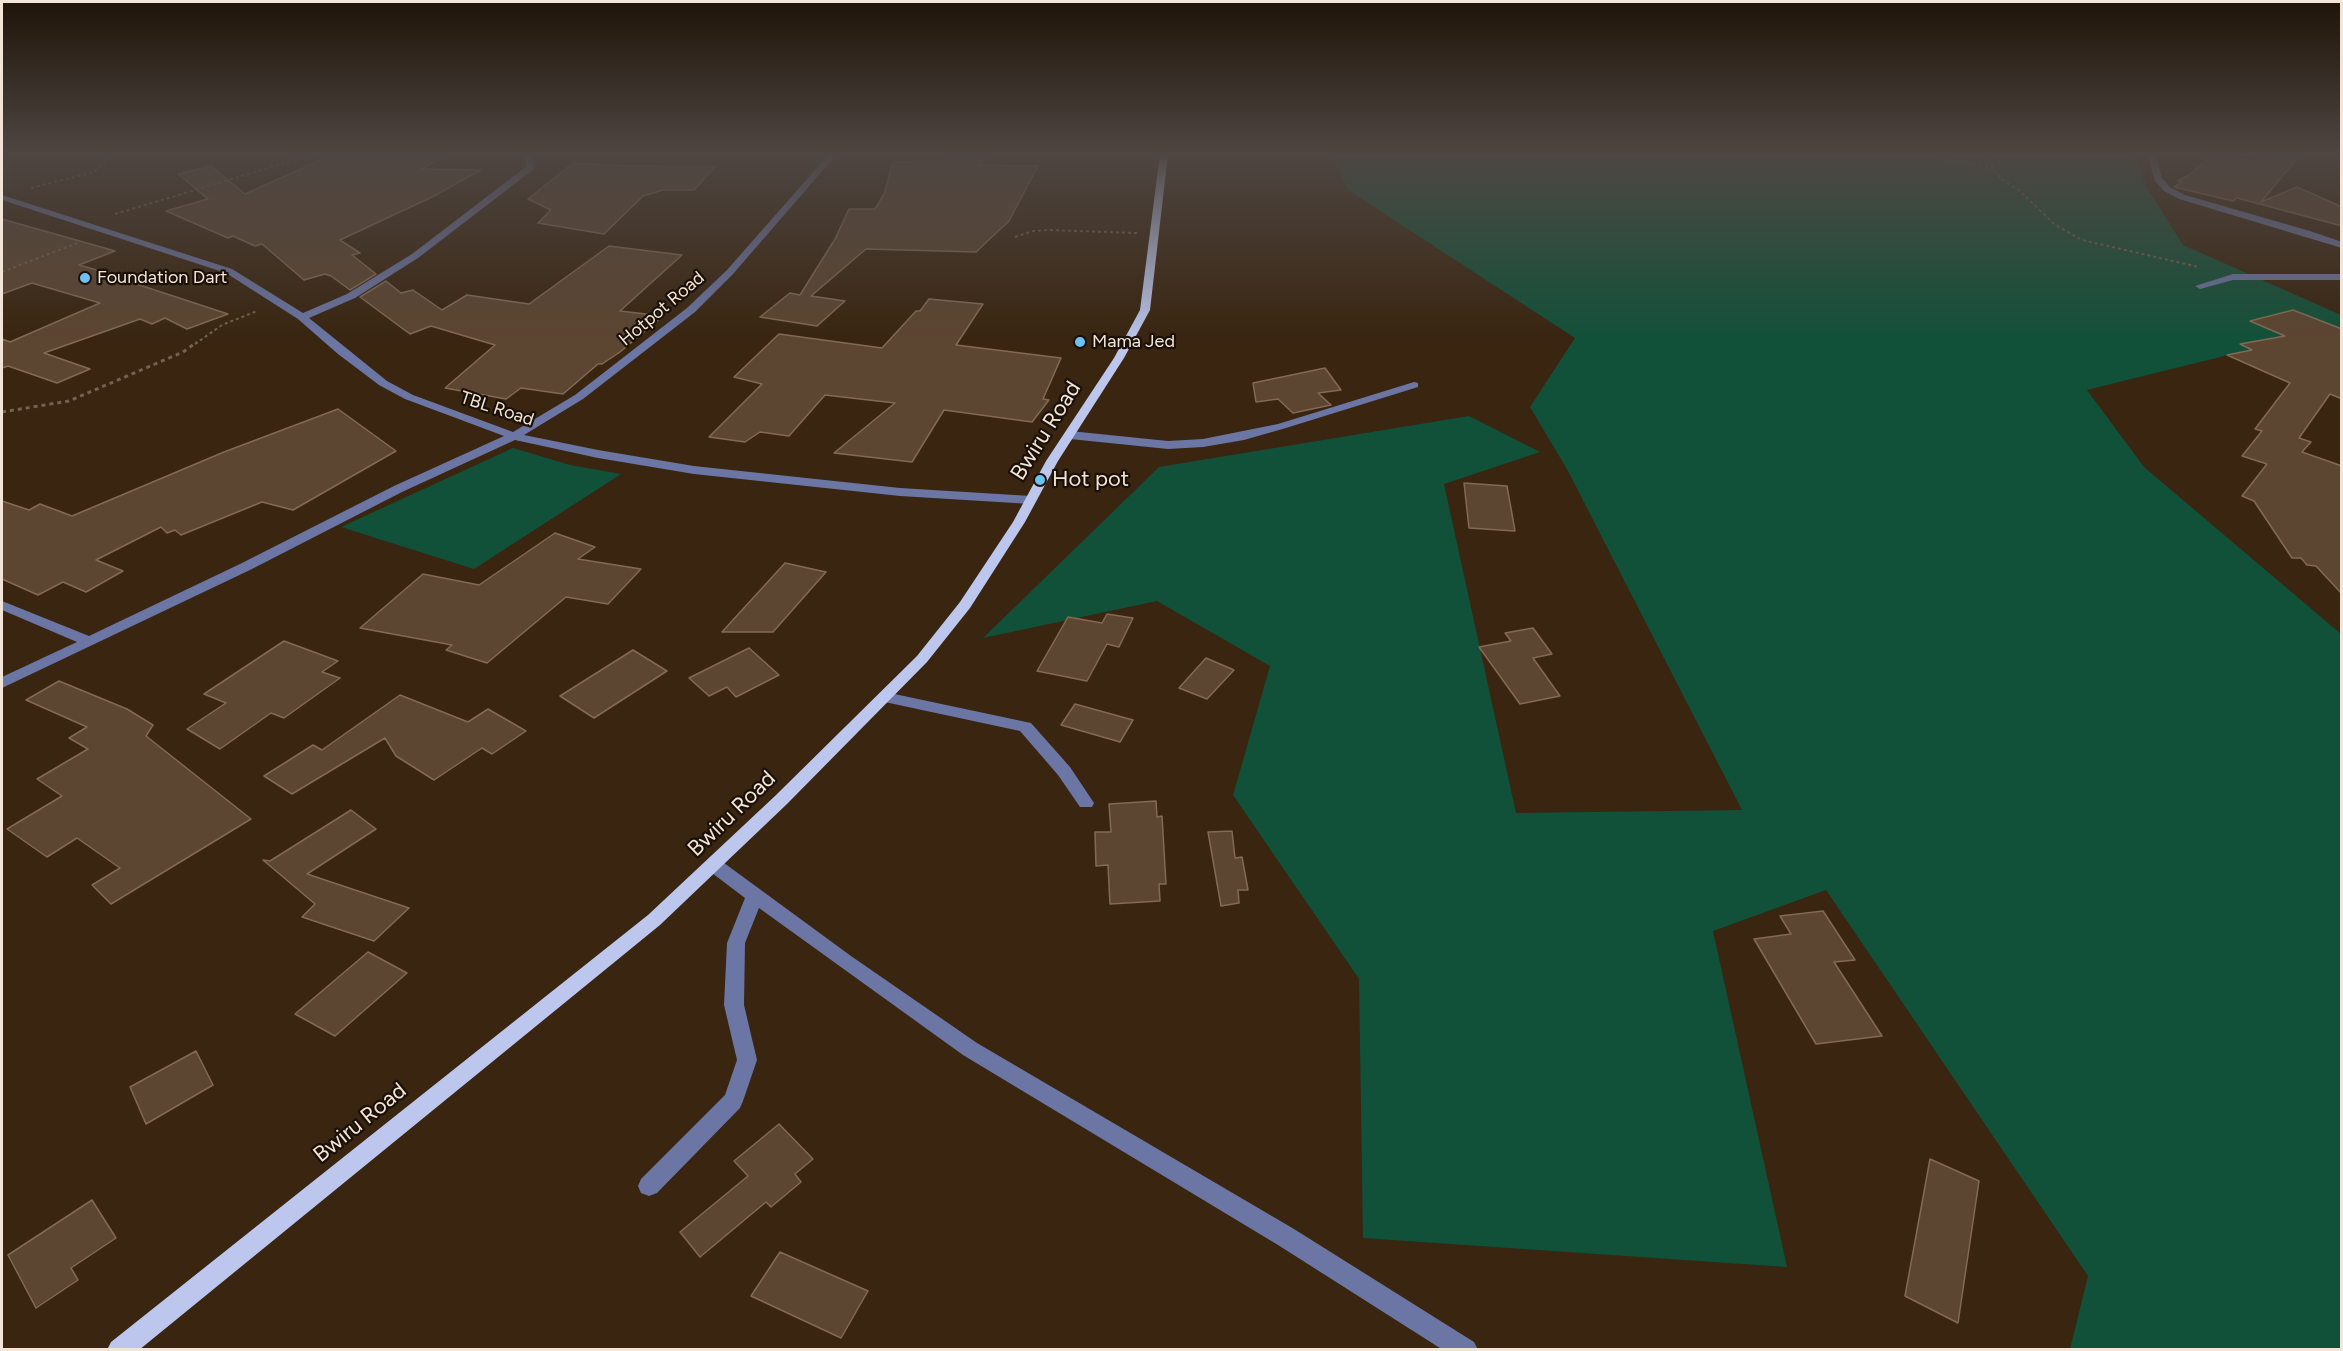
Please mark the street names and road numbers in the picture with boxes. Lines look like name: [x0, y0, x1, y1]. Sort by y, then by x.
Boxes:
street label: Hotpot Road: [615, 267, 709, 351]
street label: Bwiru Road: [1005, 377, 1087, 485]
street label: TBL Road: [457, 387, 537, 431]
street label: Bwiru Road: [683, 766, 781, 862]
street label: Bwiru Road: [308, 1078, 412, 1168]

